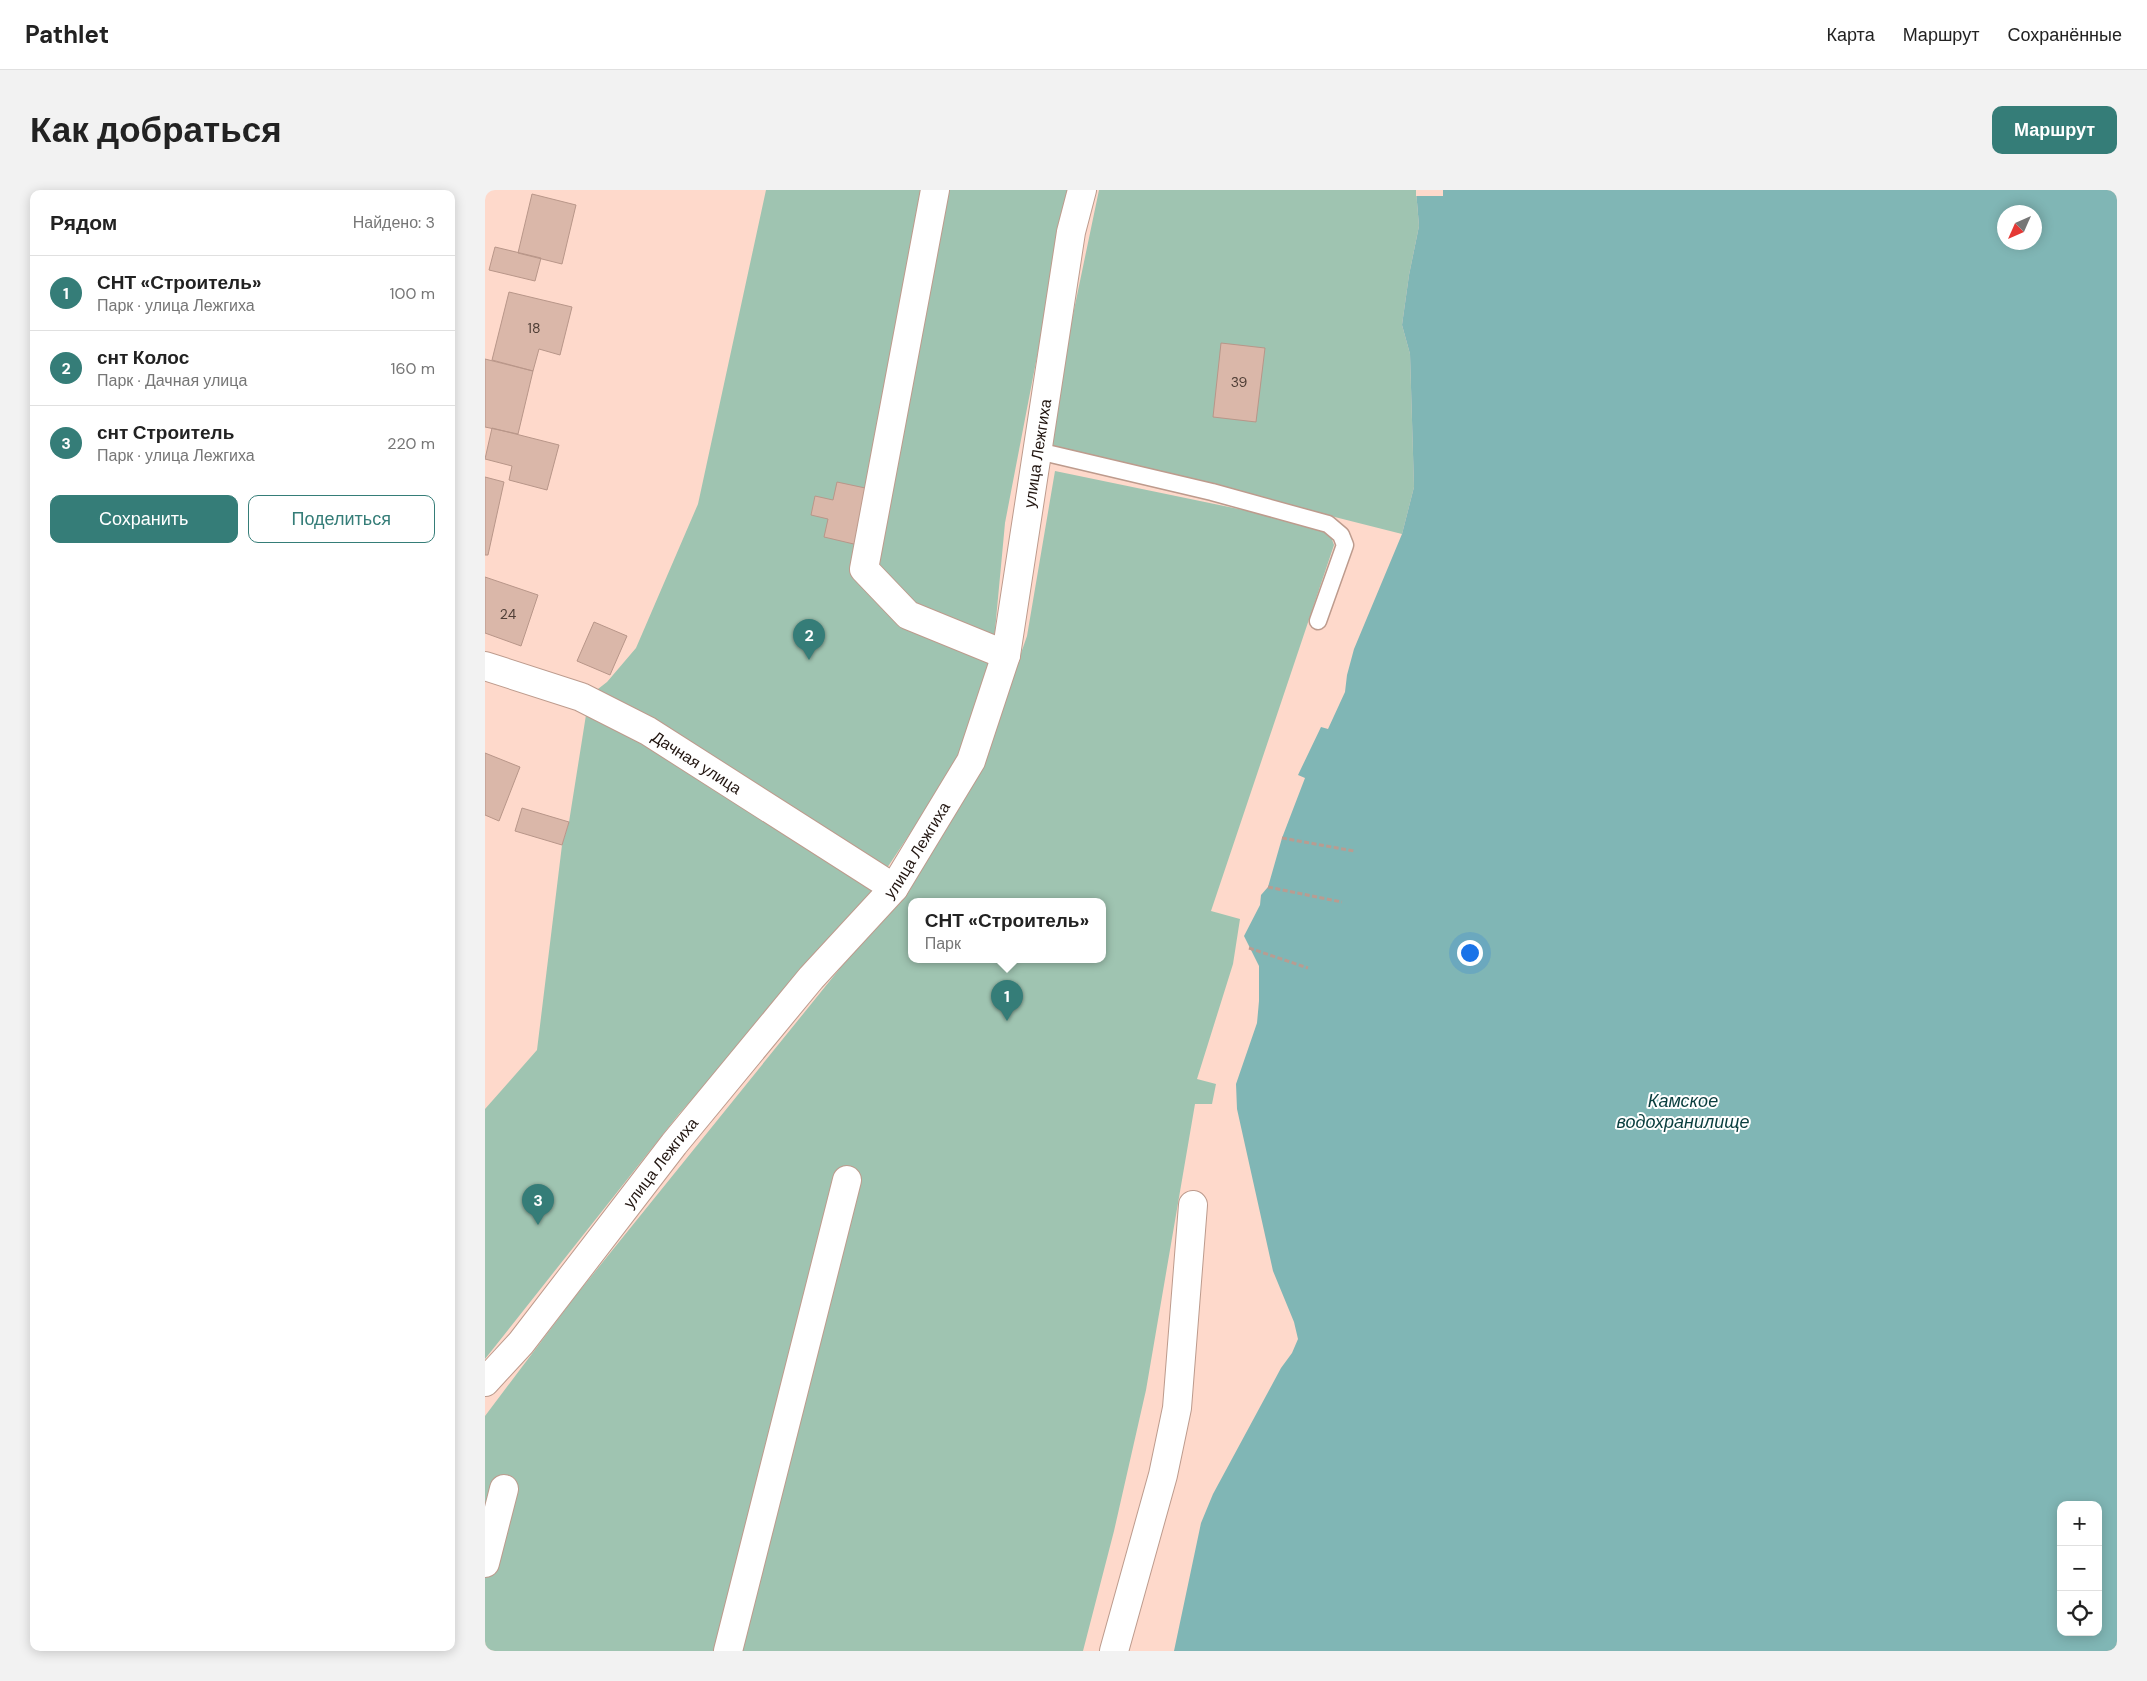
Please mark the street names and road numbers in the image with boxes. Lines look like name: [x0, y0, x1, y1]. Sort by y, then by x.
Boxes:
street label: улица Лежгиха: [1019, 397, 1056, 509]
street label: Дачная улица: [648, 726, 746, 799]
street label: улица Лежгиха: [879, 798, 955, 903]
street label: улица Лежгиха: [619, 1113, 703, 1213]

